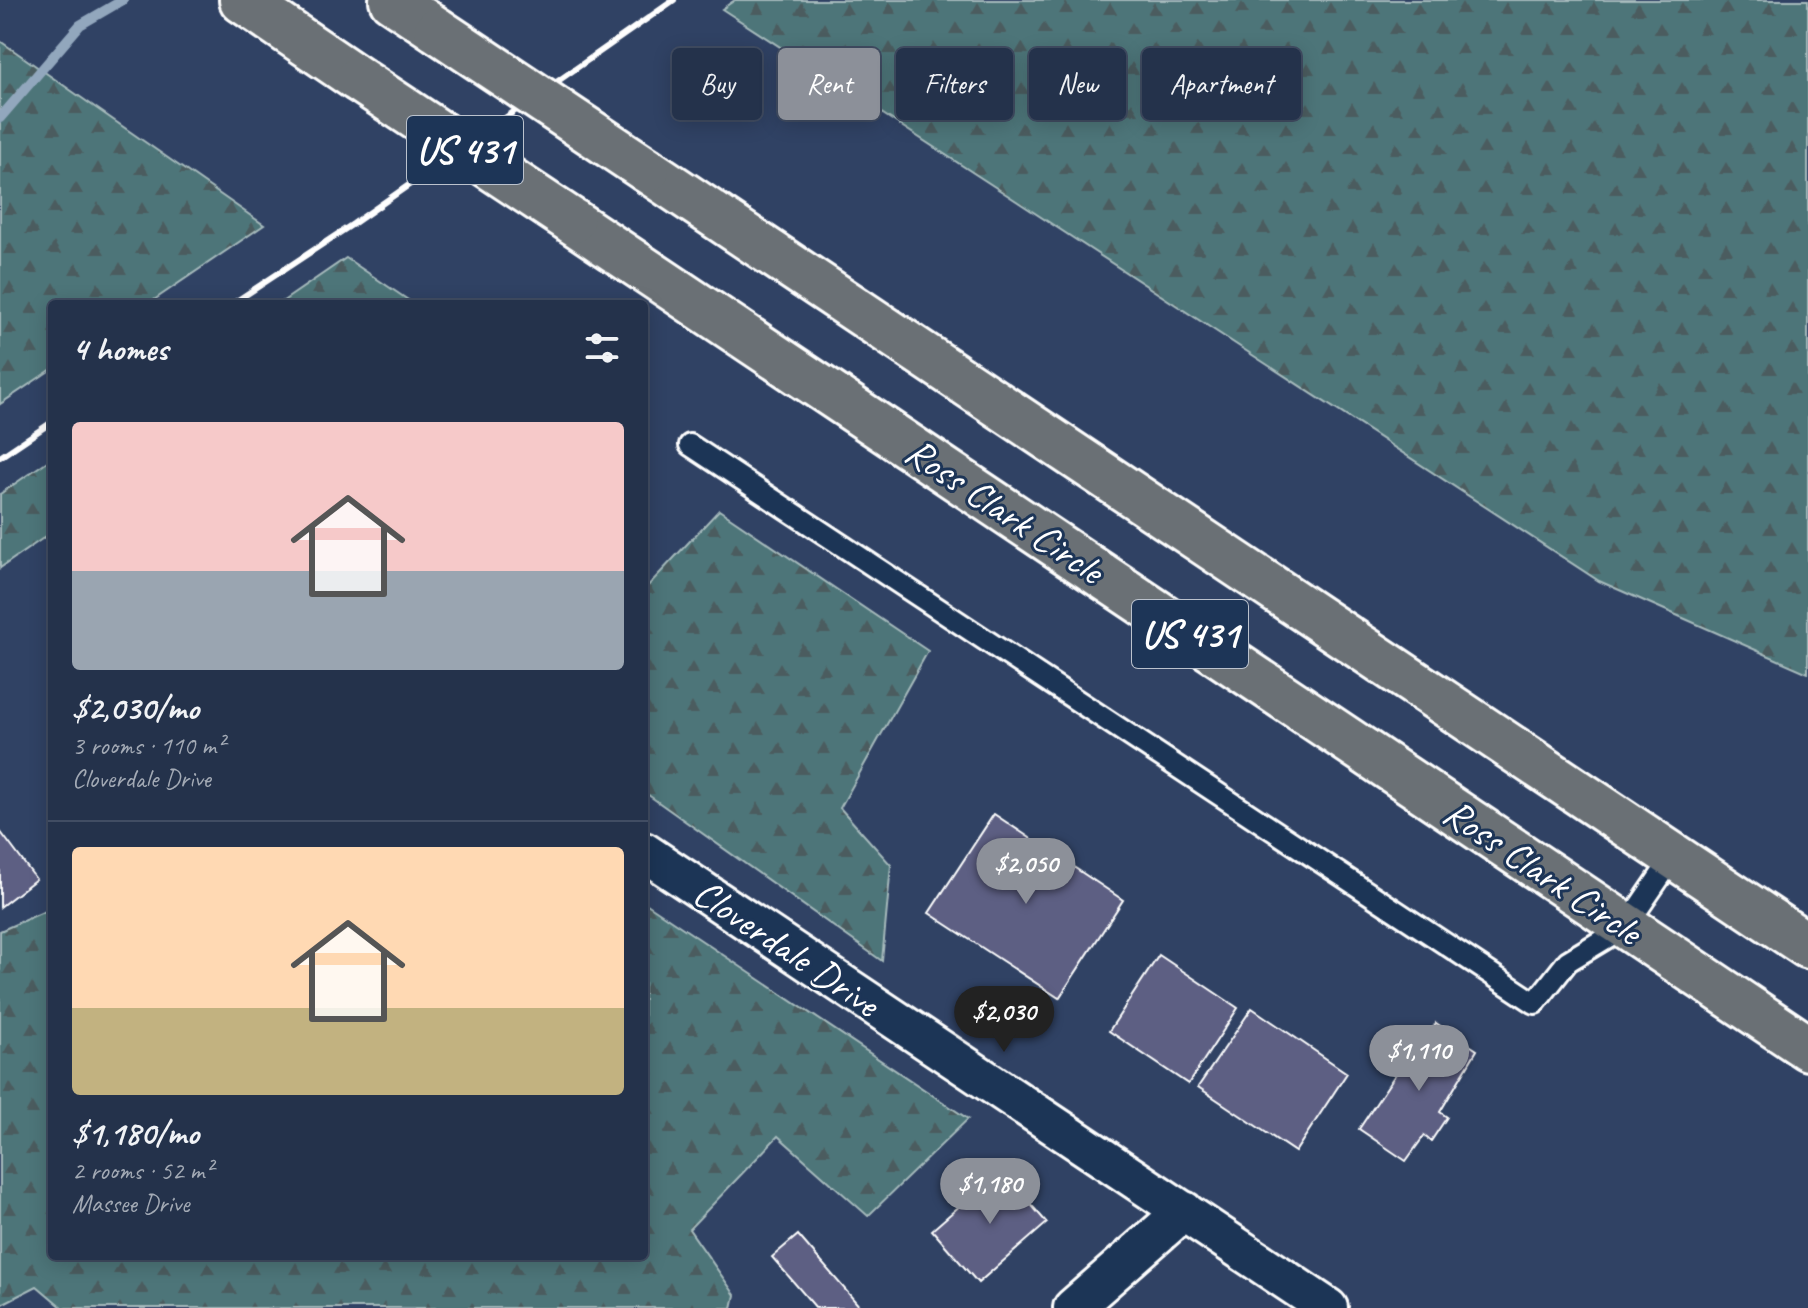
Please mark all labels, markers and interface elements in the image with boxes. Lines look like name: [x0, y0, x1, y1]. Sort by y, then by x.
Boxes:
chip: Buy: [672, 48, 762, 120]
chip: Rent: [778, 48, 880, 120]
chip: Filters: [896, 48, 1013, 120]
chip: New: [1029, 48, 1126, 120]
chip: Apartment: [1142, 48, 1301, 120]
road number: US 431: [407, 116, 523, 184]
icon: filters: [580, 326, 624, 370]
text: 4 homes: [72, 327, 168, 370]
street label: Ross Clark Circle: [896, 426, 1115, 597]
icon: home: [276, 474, 420, 618]
road number: US 431: [1132, 600, 1248, 668]
text: $2,030/mo: [72, 686, 199, 729]
text: 3 rooms · 110 m²: [72, 729, 224, 762]
text: Cloverdale Drive: [72, 762, 211, 795]
street label: Ross Clark Circle: [1434, 787, 1653, 958]
pin: $2,050: [961, 838, 1091, 906]
text: $2,050: [994, 847, 1058, 880]
street label: Cloverdale Drive: [684, 867, 891, 1030]
icon: home: [276, 899, 420, 1043]
pin: $2,030: [939, 986, 1069, 1054]
text: $2,030: [972, 995, 1036, 1028]
pin: $1,110: [1354, 1025, 1484, 1093]
text: $1,110: [1387, 1034, 1451, 1067]
text: $1,180/mo: [72, 1111, 199, 1154]
text: 2 rooms · 52 m²: [72, 1154, 213, 1187]
pin: $1,180: [925, 1158, 1055, 1226]
text: $1,180: [958, 1167, 1022, 1200]
text: Massee Drive: [72, 1187, 190, 1220]

